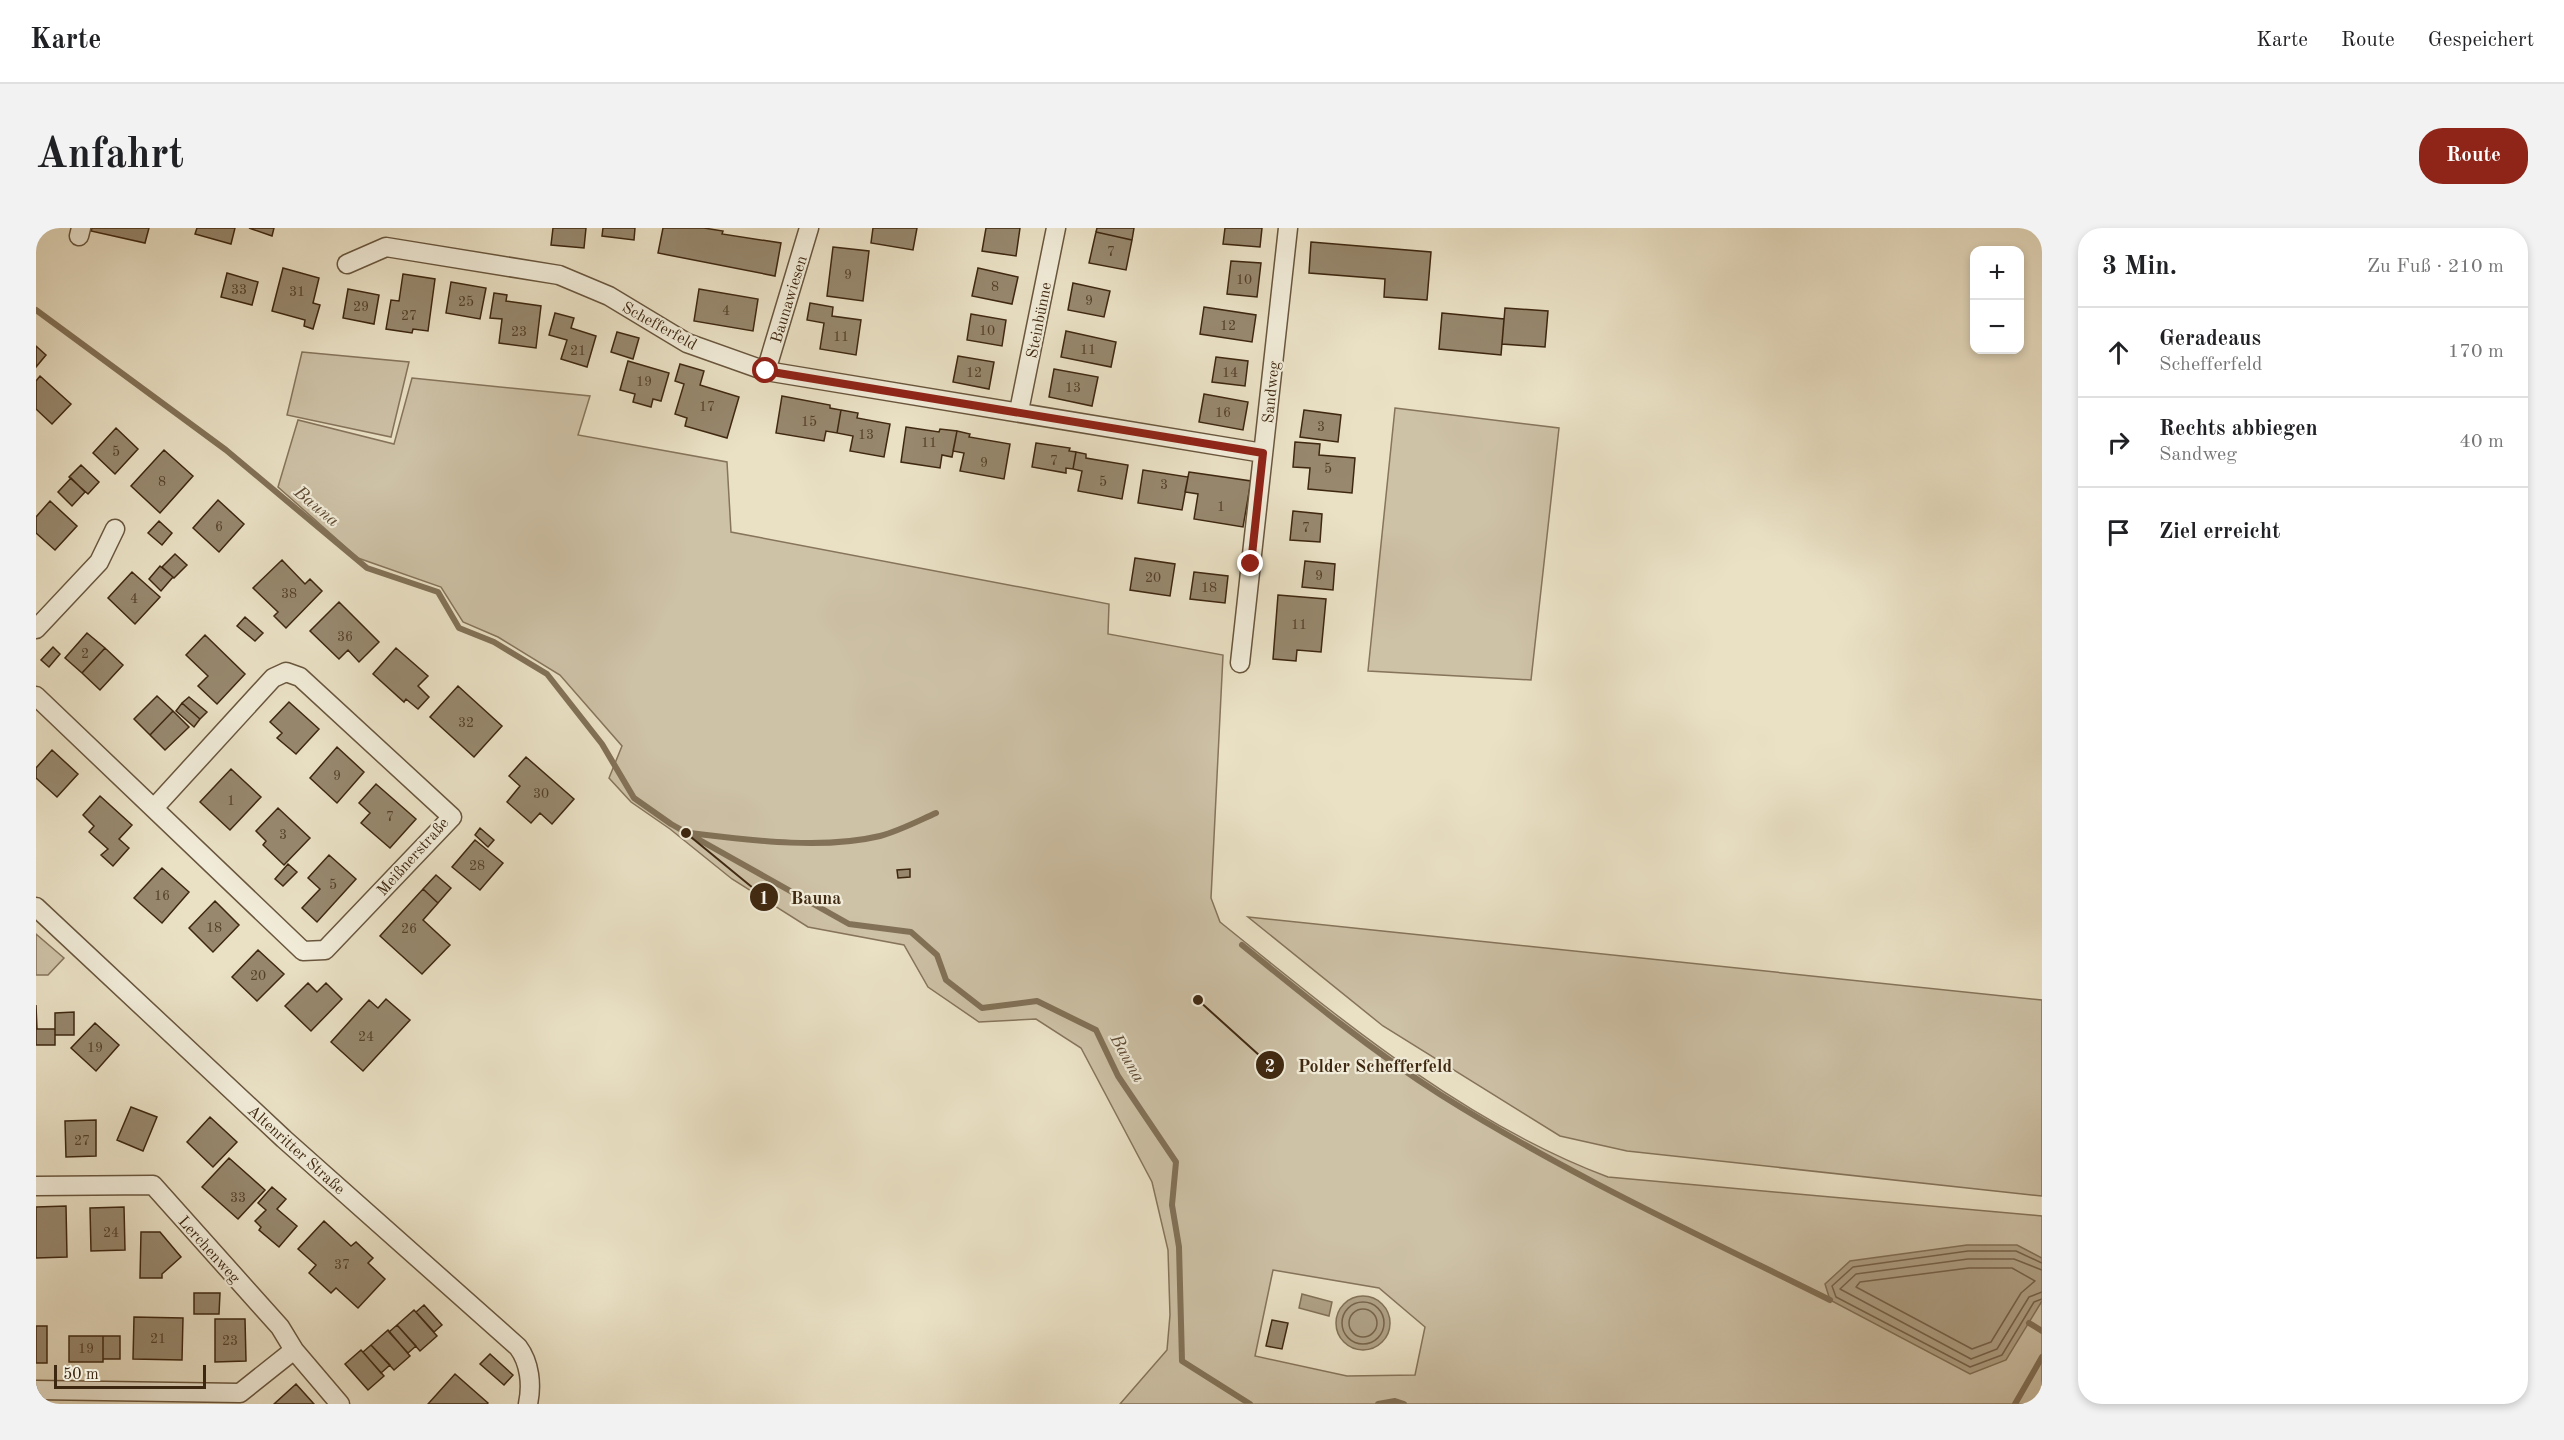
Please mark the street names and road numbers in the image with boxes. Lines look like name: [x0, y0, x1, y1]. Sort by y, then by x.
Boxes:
street label: Baunawiesen: [769, 254, 811, 345]
street label: Steinbünne: [1025, 281, 1055, 360]
street label: Schefferfeld: [619, 300, 699, 354]
street label: Sandweg: [1261, 360, 1283, 424]
street label: Meißnerstraße: [374, 815, 453, 899]
street label: Altenritter Straße: [244, 1103, 347, 1198]
street label: Lerchenweg: [174, 1214, 243, 1287]

